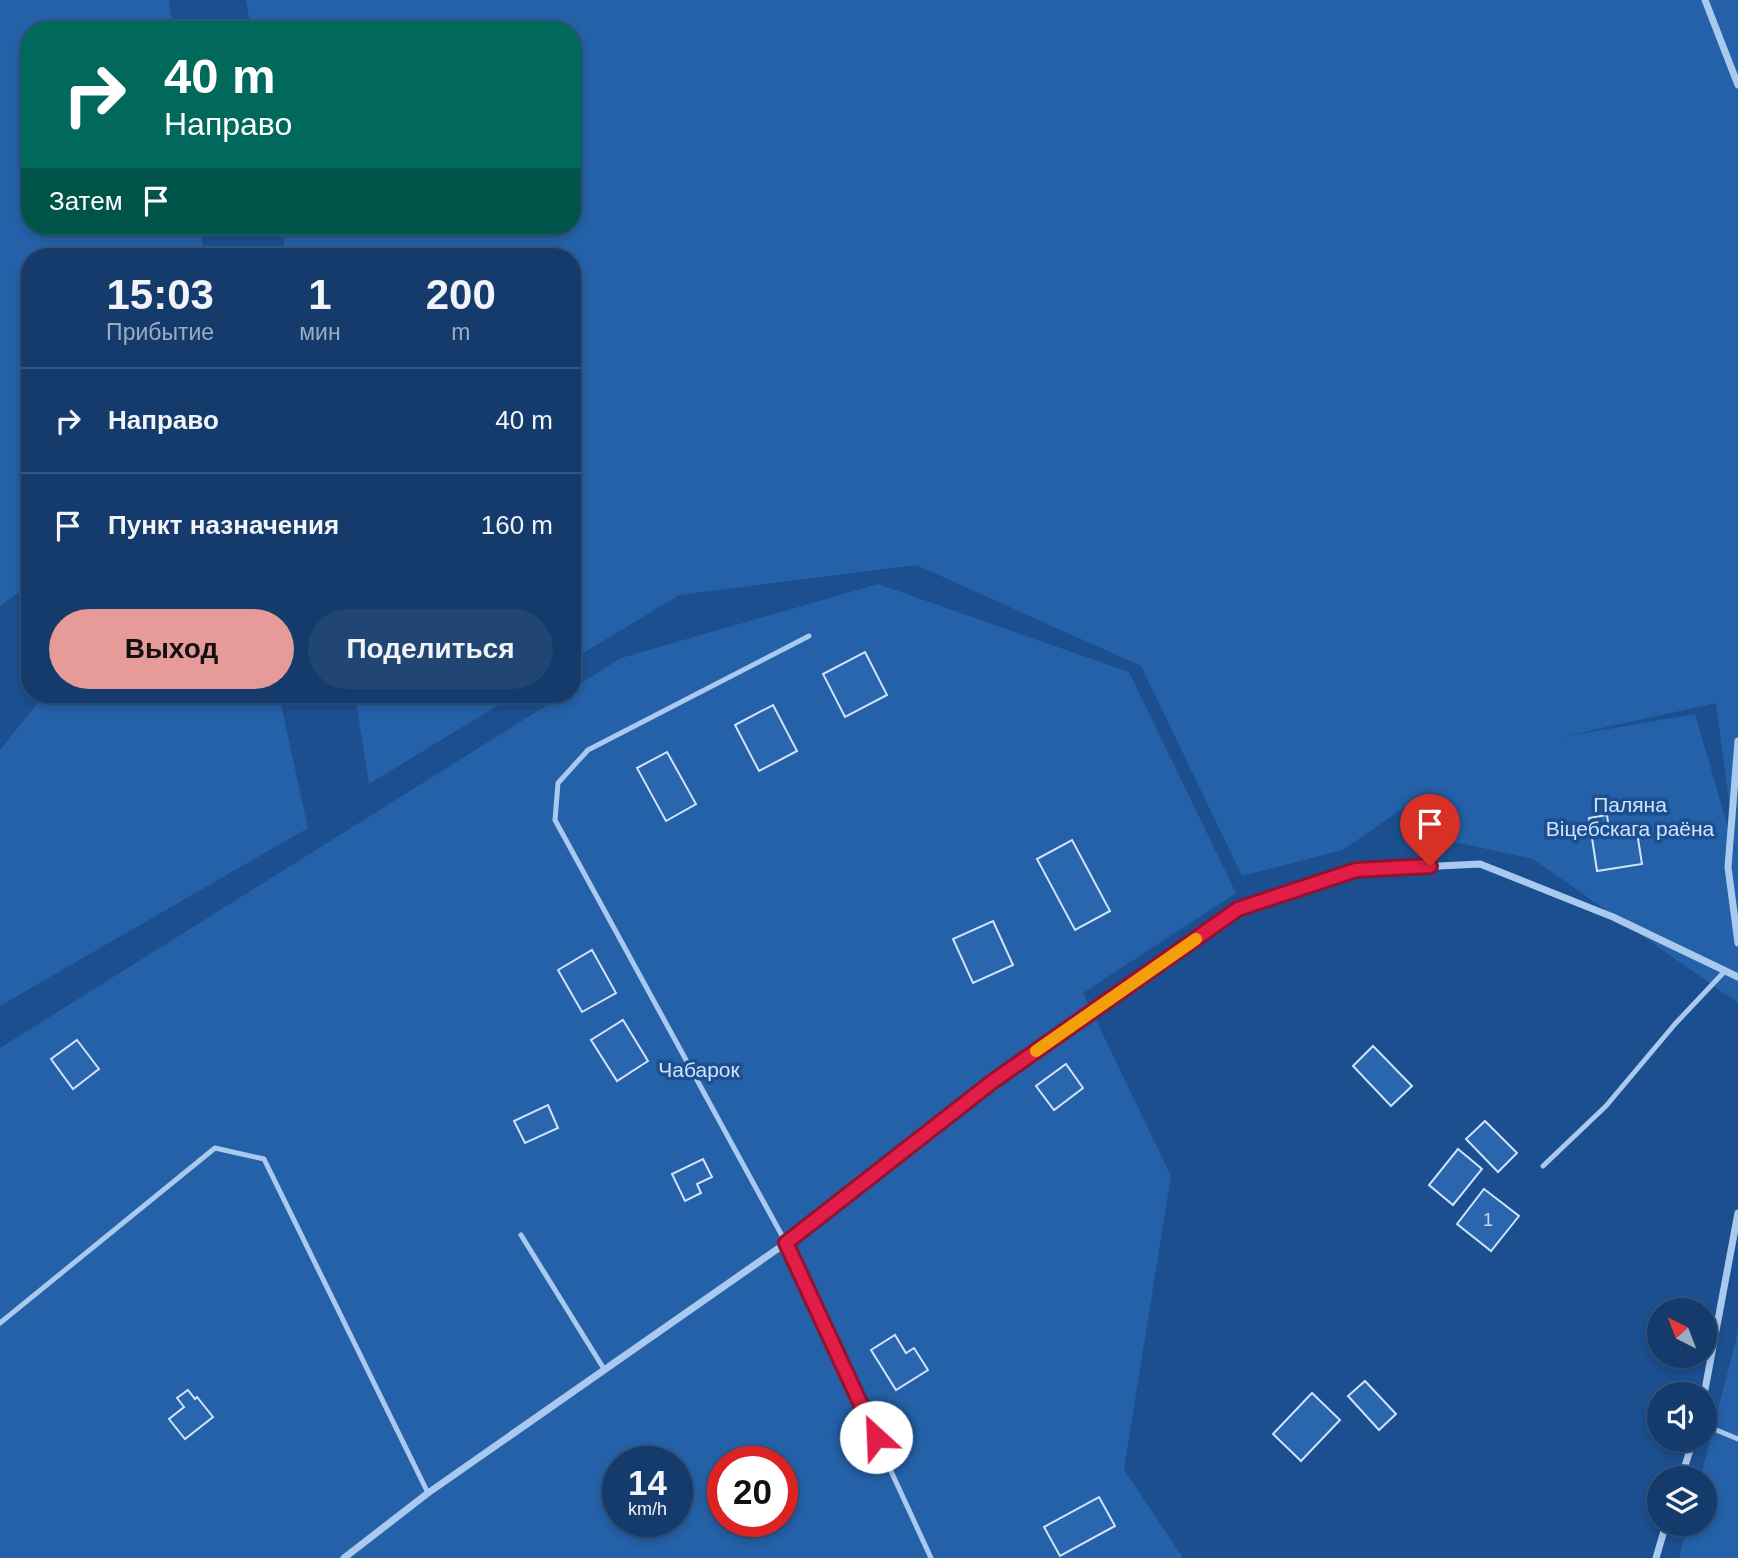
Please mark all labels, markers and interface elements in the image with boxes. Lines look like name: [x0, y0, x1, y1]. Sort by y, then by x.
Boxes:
icon: right: [49, 49, 140, 140]
text: 40 m: [164, 49, 276, 103]
text: Направо: [164, 106, 292, 142]
icon: arrive: [137, 182, 175, 220]
text: Затем: [49, 186, 123, 216]
text: 15:03: [106, 271, 214, 318]
text: 1: [308, 271, 332, 318]
text: 200: [426, 271, 496, 318]
text: Прибытие: [106, 319, 214, 345]
text: мин: [299, 319, 341, 345]
text: m: [451, 319, 470, 345]
icon: right: [49, 402, 87, 440]
text: Направо: [108, 405, 219, 435]
text: 40 m: [495, 405, 553, 435]
icon: arrive: [49, 507, 87, 545]
text: Пункт назначения: [108, 510, 339, 540]
text: 160 m: [481, 510, 553, 540]
button: Выход: [49, 609, 294, 689]
button: Поделиться: [308, 609, 553, 689]
park label: Паляна Віцебскага раёна: [1546, 793, 1715, 840]
pin: [1400, 794, 1460, 866]
icon: arrive: [1411, 805, 1449, 843]
park label: Чабарок: [658, 1058, 741, 1081]
house number: 1: [1483, 1210, 1493, 1230]
north arrow: [1647, 1298, 1717, 1368]
map controls: [1647, 1298, 1717, 1536]
button: sound: [1647, 1382, 1717, 1452]
position arrow: [839, 1400, 913, 1474]
speed limit sign: 20: [707, 1446, 798, 1537]
text: 14: [628, 1463, 667, 1502]
button: layers: [1647, 1466, 1717, 1536]
text: km/h: [628, 1499, 667, 1519]

